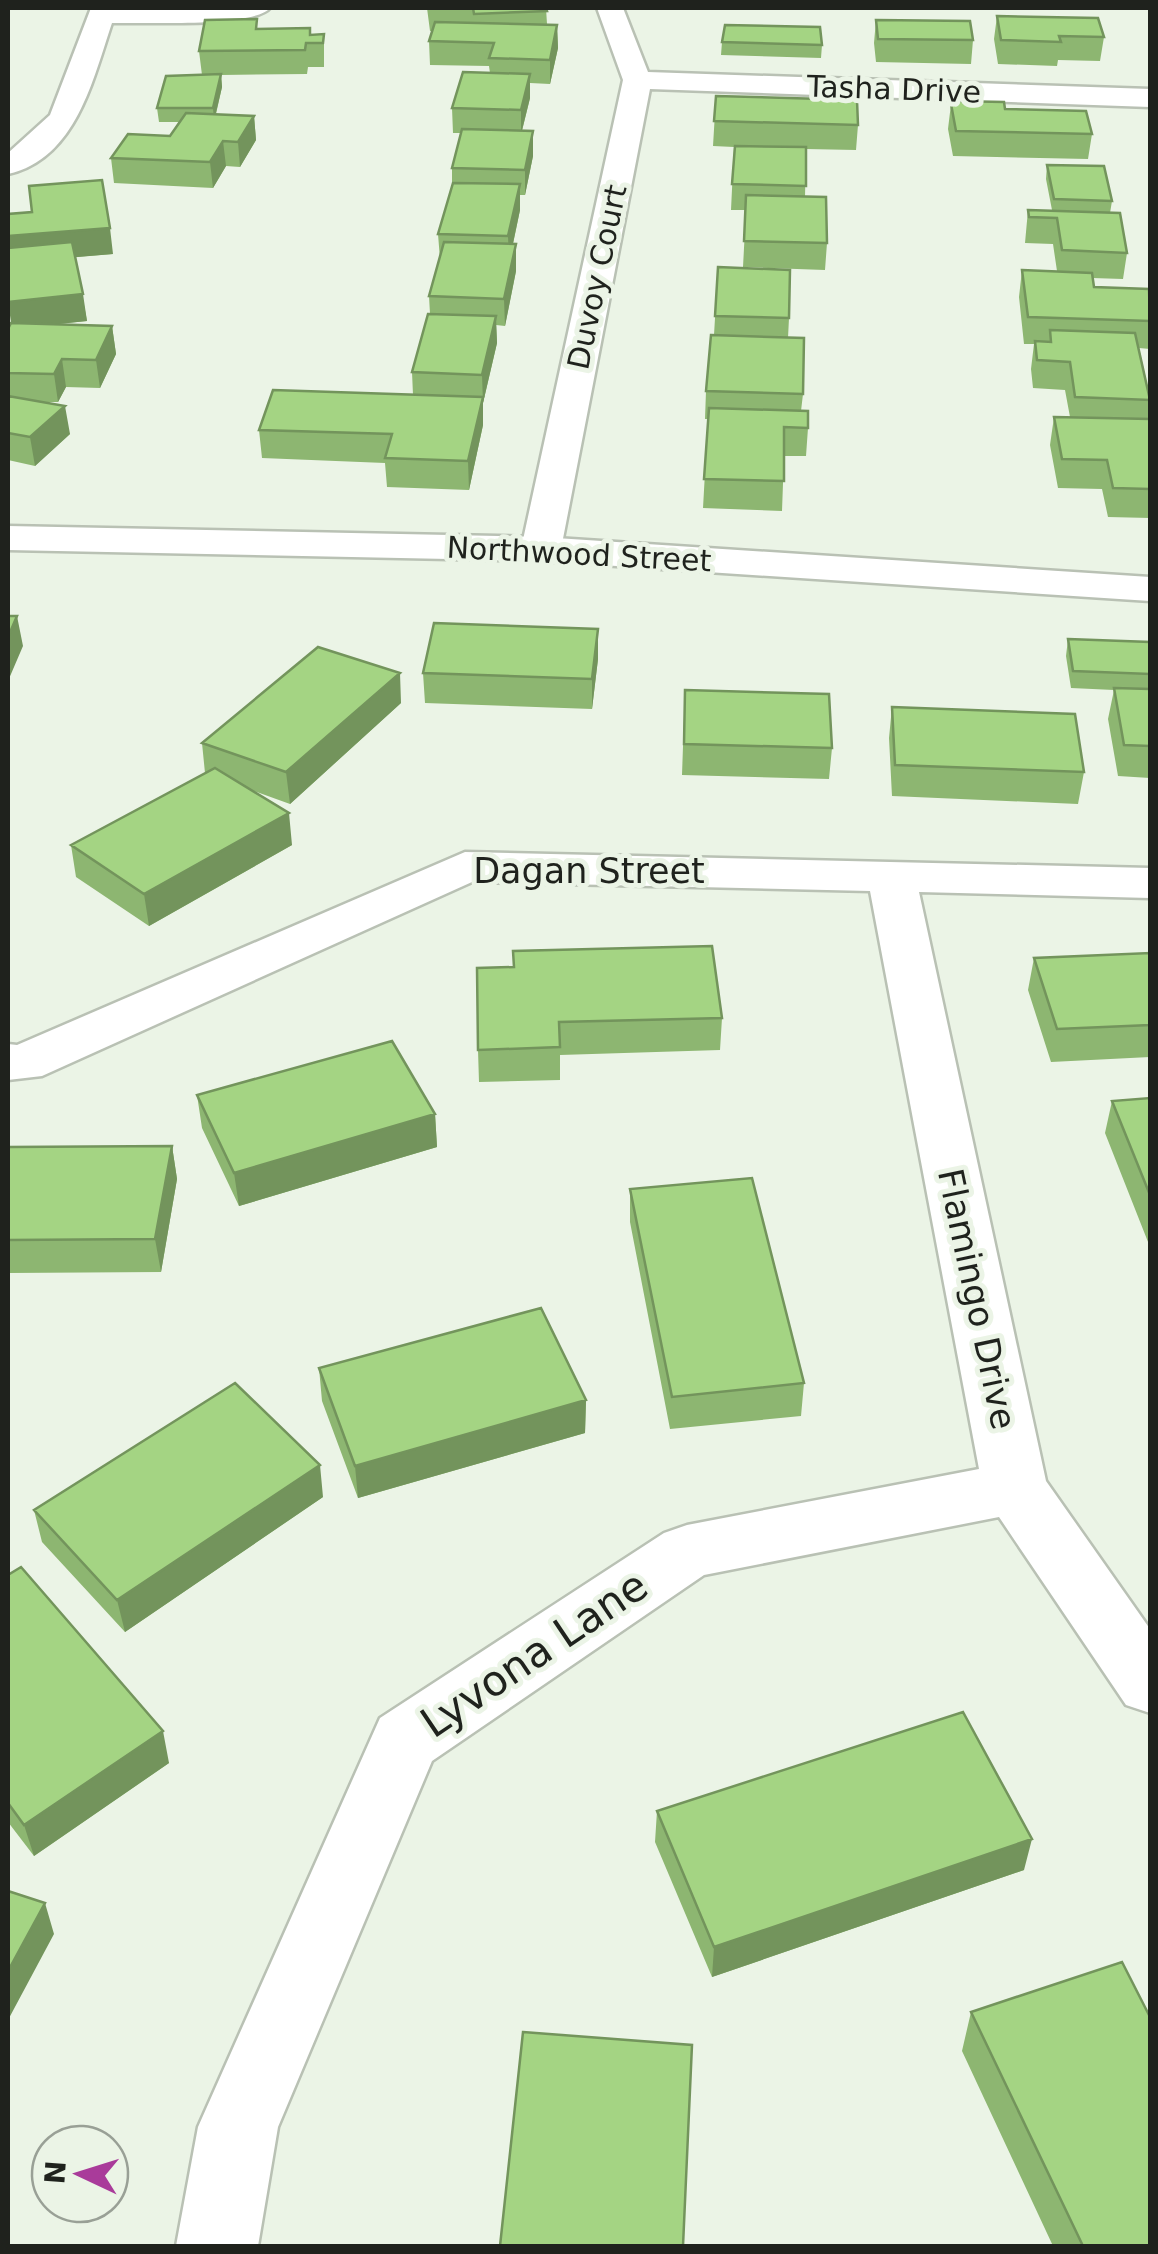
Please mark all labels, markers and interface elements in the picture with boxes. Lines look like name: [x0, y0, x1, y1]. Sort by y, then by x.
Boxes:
street label: Tasha Drive: [805, 68, 982, 110]
street label: Duvoy Court: [560, 181, 634, 373]
street label: Northwood Street: [446, 530, 712, 578]
street label: Dagan Street: [473, 851, 705, 891]
street label: Flamingo Drive: [930, 1165, 1024, 1433]
street label: Lyvona Lane: [412, 1560, 656, 1748]
north arrow: [30, 2124, 130, 2224]
text: N: [38, 2159, 73, 2185]

